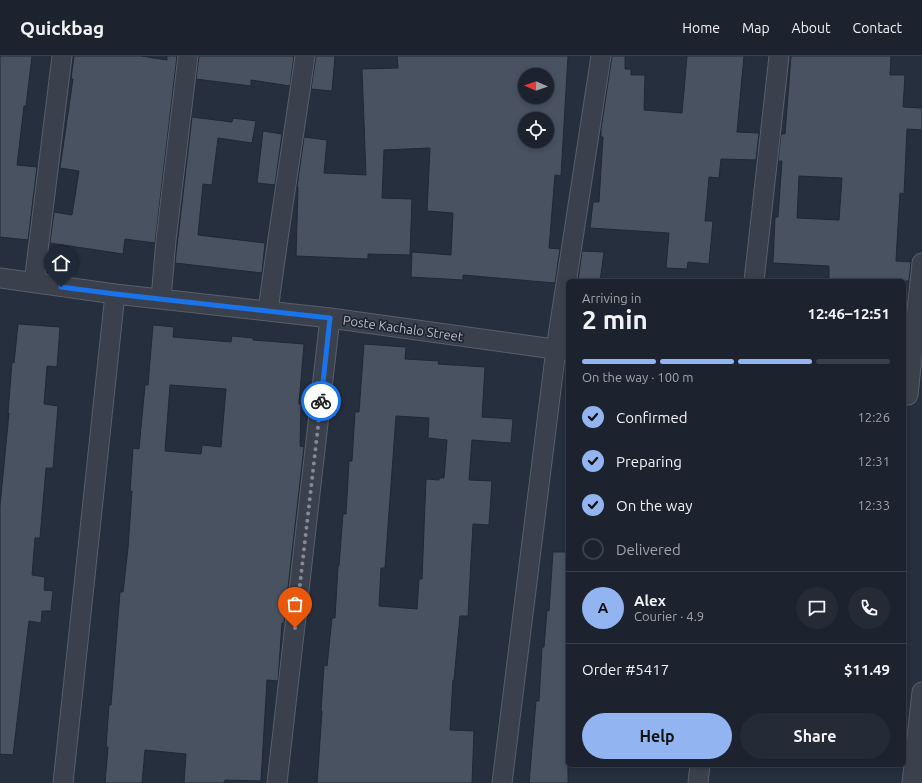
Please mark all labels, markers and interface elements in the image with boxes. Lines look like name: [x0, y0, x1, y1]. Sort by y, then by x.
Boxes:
text: Quickbag: [20, 17, 104, 39]
text: Home: [682, 20, 720, 36]
text: Map: [742, 20, 770, 36]
text: About: [792, 20, 831, 36]
text: Contact: [853, 20, 902, 36]
north arrow: [518, 68, 554, 104]
map controls: [518, 68, 554, 148]
button: locate: [518, 112, 554, 148]
pin: [44, 246, 78, 287]
icon: home: [50, 252, 72, 274]
text: Arriving in: [582, 291, 641, 305]
text: 2 min: [582, 305, 648, 334]
text: 12:46–12:51: [807, 305, 890, 322]
street label: Poste Kachalo Street: [342, 313, 464, 343]
text: On the way · 100 m: [582, 370, 694, 384]
courier: [301, 381, 341, 421]
icon: bike: [310, 390, 332, 412]
icon: check: [582, 406, 604, 428]
text: Confirmed: [616, 409, 688, 426]
text: 12:26: [857, 410, 890, 424]
icon: check: [582, 450, 604, 472]
text: Preparing: [616, 453, 682, 470]
text: 12:31: [857, 454, 890, 468]
icon: check: [582, 494, 604, 516]
text: On the way: [616, 497, 692, 514]
text: 12:33: [857, 498, 890, 512]
text: Delivered: [616, 541, 681, 558]
pin: [278, 587, 312, 628]
button: chat: [796, 587, 838, 629]
button: phone: [848, 587, 890, 629]
text: Alex: [634, 592, 666, 609]
icon: bag: [284, 593, 306, 615]
text: A: [598, 599, 608, 616]
text: Courier · 4.9: [634, 609, 704, 623]
text: Order #5417: [582, 661, 669, 678]
text: $11.49: [844, 661, 890, 678]
button: Help: [582, 713, 732, 759]
button: Share: [740, 713, 890, 759]

